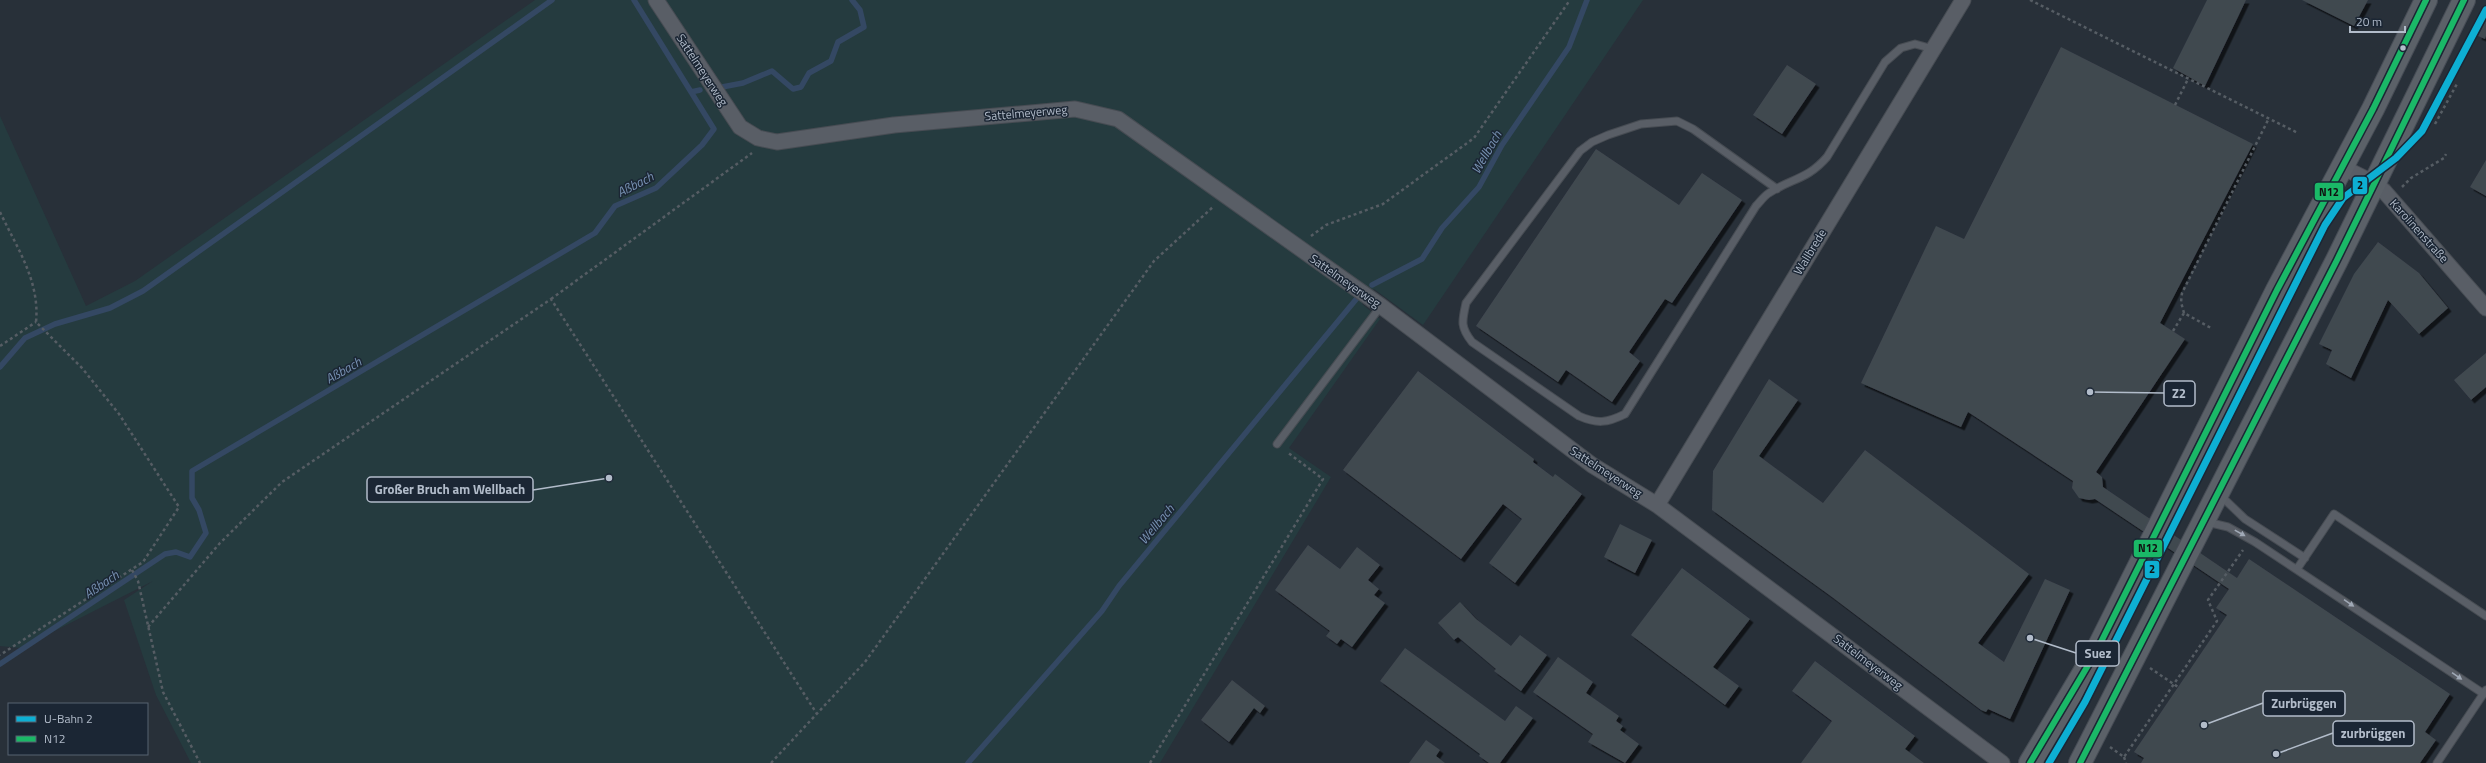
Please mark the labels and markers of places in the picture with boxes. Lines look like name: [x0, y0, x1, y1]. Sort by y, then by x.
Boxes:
unlabelled marker: [2398, 43, 2408, 53]
callout: Z2: [2164, 381, 2195, 406]
callout: Großer Bruch am Wellbach: [367, 477, 533, 502]
callout: Suez: [2076, 641, 2119, 666]
callout: Zurbrüggen: [2263, 691, 2345, 716]
callout: zurbrüggen: [2333, 721, 2414, 746]

